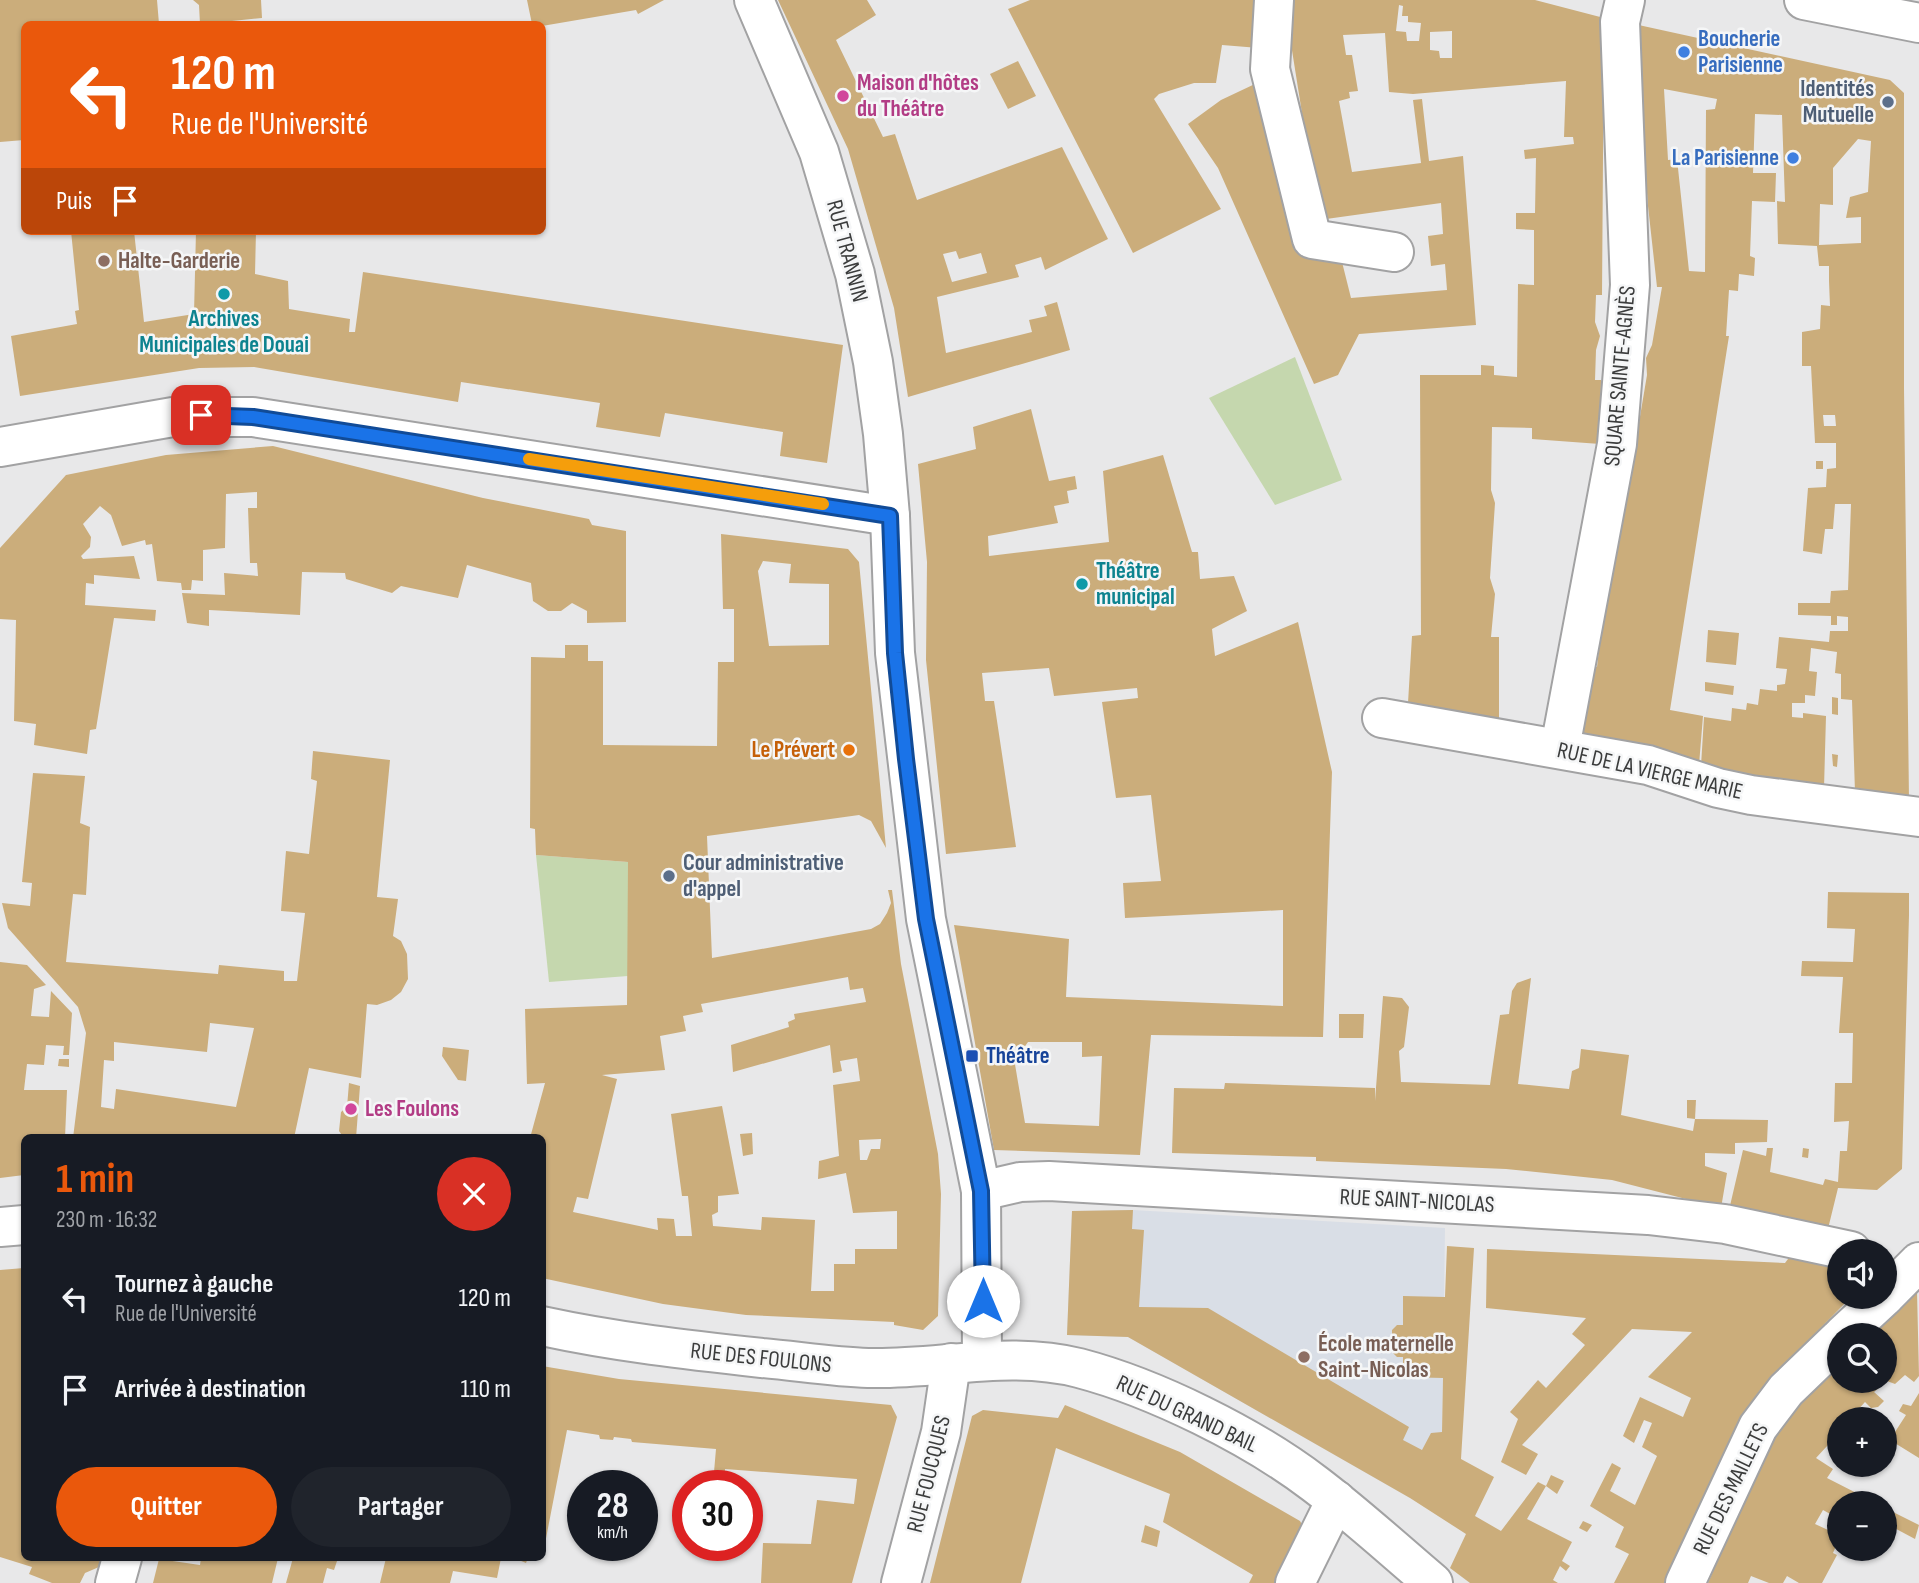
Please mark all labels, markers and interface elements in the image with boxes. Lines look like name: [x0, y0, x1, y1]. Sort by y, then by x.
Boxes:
place label: Boucherie Parisienne: [1698, 25, 1783, 79]
marker: Boucherie Parisienne: [1676, 44, 1692, 60]
text: 120 m: [171, 45, 276, 104]
icon: left: [56, 49, 147, 140]
place label: Maison d'hôtes du Théâtre: [857, 69, 979, 123]
place label: Identités Mutuelle: [1800, 75, 1874, 129]
marker: Maison d'hôtes du Théâtre: [835, 88, 851, 104]
marker: Identités Mutuelle: [1880, 94, 1896, 110]
text: Rue de l'Université: [171, 105, 368, 144]
place label: La Parisienne: [1672, 144, 1779, 172]
marker: La Parisienne: [1785, 150, 1801, 166]
icon: arrive: [106, 182, 144, 220]
text: Puis: [56, 186, 92, 217]
street label: RUE TRANNIN: [820, 197, 874, 305]
place label: Halte-Garderie: [118, 247, 240, 275]
marker: Halte-Garderie: [96, 253, 112, 269]
street label: SQUARE SAINTE-AGNÈS: [1598, 285, 1642, 467]
marker: Archives Municipales de Douai: [216, 286, 232, 302]
place label: Archives Municipales de Douai: [139, 305, 309, 359]
pin: [171, 385, 231, 445]
icon: arrive: [182, 396, 220, 434]
place label: Théâtre municipal: [1096, 557, 1175, 611]
marker: Théâtre municipal: [1074, 576, 1090, 592]
place label: Le Prévert: [752, 736, 835, 764]
street label: RUE DE LA VIERGE MARIE: [1555, 736, 1745, 806]
marker: Le Prévert: [841, 742, 857, 758]
place label: Cour administrative d'appel: [683, 849, 844, 903]
marker: Cour administrative d'appel: [661, 868, 677, 884]
place label: Théâtre: [986, 1042, 1050, 1070]
marker: Théâtre: [964, 1048, 980, 1064]
place label: Les Foulons: [365, 1095, 459, 1123]
marker: Les Foulons: [343, 1101, 359, 1117]
text: 1 min: [56, 1154, 134, 1205]
button: close: [437, 1157, 511, 1231]
street label: RUE SAINT-NICOLAS: [1339, 1183, 1495, 1219]
text: 230 m · 16:32: [56, 1206, 157, 1234]
map controls: [1827, 1239, 1897, 1561]
button: sound: [1827, 1239, 1897, 1309]
position arrow: [946, 1264, 1020, 1338]
text: Tournez à gauche: [115, 1269, 273, 1300]
icon: left: [56, 1280, 94, 1318]
text: 120 m: [458, 1283, 511, 1314]
text: Rue de l'Université: [115, 1300, 257, 1328]
button: search: [1827, 1323, 1897, 1393]
place label: École maternelle Saint-Nicolas: [1318, 1330, 1454, 1384]
street label: RUE DES FOULONS: [689, 1337, 833, 1379]
marker: École maternelle Saint-Nicolas: [1296, 1349, 1312, 1365]
street label: RUE DU GRAND BAIL: [1112, 1369, 1263, 1459]
icon: arrive: [56, 1371, 94, 1409]
text: Arrivée à destination: [115, 1374, 306, 1405]
text: 110 m: [460, 1374, 511, 1405]
button: +: [1827, 1407, 1897, 1477]
street label: RUE FOUCQUES: [901, 1413, 957, 1535]
street label: RUE DES MAILLETS: [1687, 1419, 1775, 1559]
button: Quitter: [56, 1467, 277, 1547]
button: Partager: [291, 1467, 511, 1547]
speed limit sign: 30: [672, 1470, 763, 1561]
text: 28: [597, 1485, 628, 1528]
button: −: [1827, 1491, 1897, 1561]
text: km/h: [597, 1522, 628, 1543]

